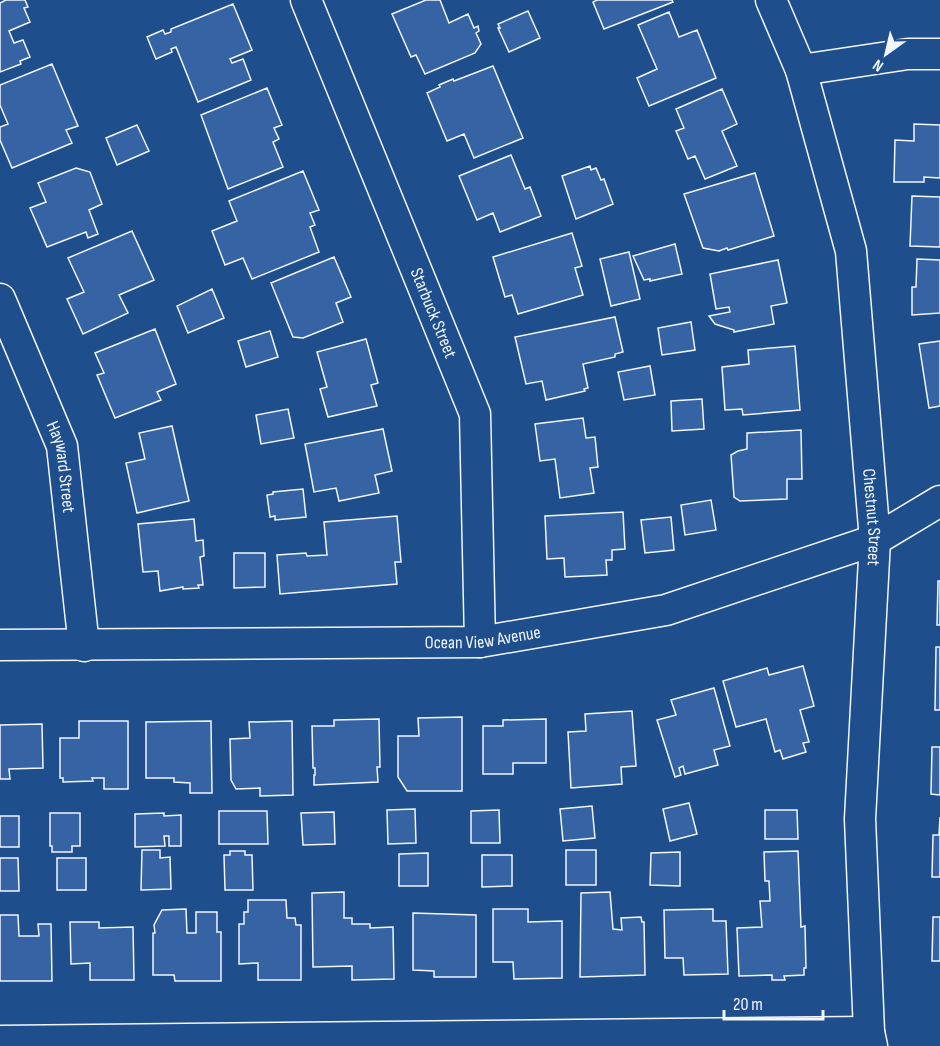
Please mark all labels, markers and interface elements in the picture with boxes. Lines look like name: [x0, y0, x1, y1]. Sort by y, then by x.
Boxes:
north arrow: [856, 24, 916, 84]
text: N: [870, 55, 887, 75]
street label: Starbuck Street: [406, 265, 461, 362]
street label: Hayward Street: [42, 418, 79, 514]
street label: Chestnut Street: [858, 468, 885, 567]
street label: Ocean View Avenue: [425, 622, 542, 653]
scale bar: [724, 983, 823, 1021]
text: 20 m: [733, 994, 763, 1015]

